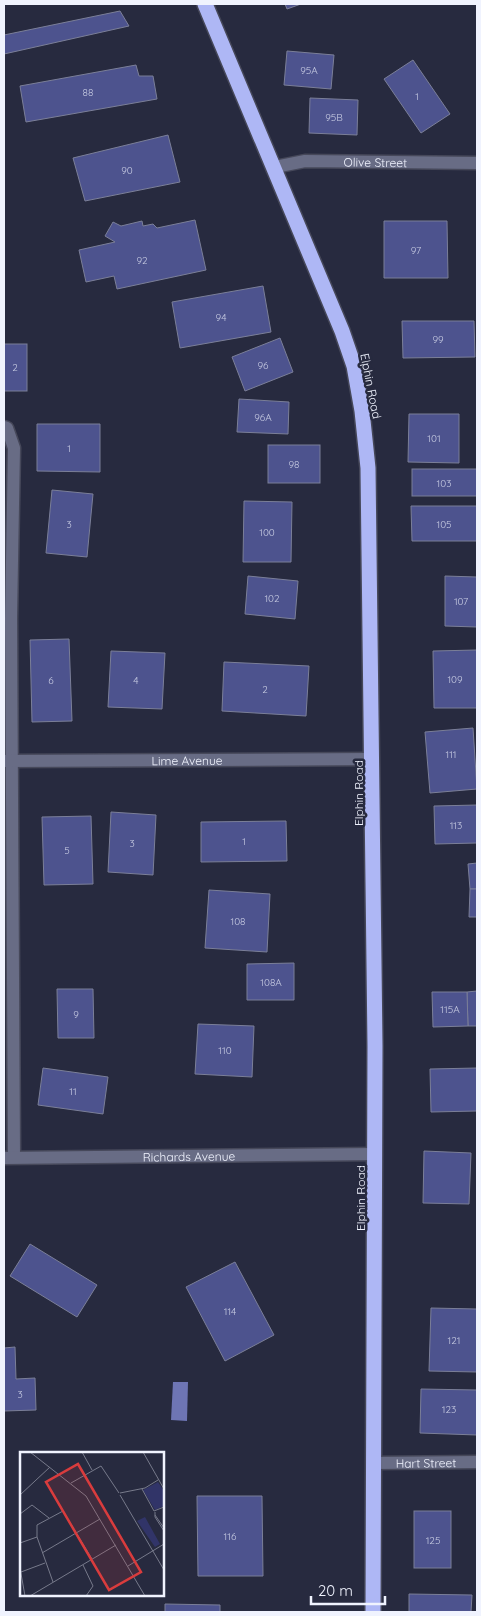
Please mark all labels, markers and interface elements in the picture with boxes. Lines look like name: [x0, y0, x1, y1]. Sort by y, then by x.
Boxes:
house number: 95A: [300, 64, 318, 77]
house number: 88: [83, 86, 93, 99]
house number: 1: [415, 90, 419, 103]
house number: 95B: [325, 111, 343, 124]
street label: Olive Street: [343, 154, 407, 170]
house number: 90: [121, 164, 133, 177]
house number: 97: [411, 244, 421, 257]
house number: 92: [136, 254, 148, 267]
house number: 94: [216, 311, 226, 324]
house number: 99: [432, 333, 444, 346]
street label: Elphin Road: [357, 352, 385, 420]
house number: 96: [258, 359, 269, 372]
house number: 2: [12, 361, 18, 374]
house number: 96A: [254, 411, 272, 424]
house number: 101: [427, 432, 441, 445]
house number: 1: [67, 442, 71, 455]
house number: 98: [289, 458, 299, 471]
house number: 103: [437, 477, 451, 490]
house number: 3: [66, 518, 72, 531]
house number: 105: [436, 518, 452, 531]
house number: 100: [259, 526, 275, 539]
house number: 102: [264, 592, 280, 605]
house number: 107: [454, 595, 468, 608]
house number: 109: [447, 673, 463, 686]
house number: 6: [48, 674, 54, 687]
house number: 4: [133, 674, 139, 687]
house number: 2: [262, 683, 268, 696]
house number: 111: [445, 748, 457, 761]
street label: Lime Avenue: [151, 752, 223, 768]
street label: Elphin Road: [351, 760, 366, 826]
house number: 113: [450, 819, 462, 832]
house number: 1: [242, 835, 246, 848]
house number: 3: [129, 837, 135, 850]
house number: 5: [64, 844, 70, 857]
house number: 108: [230, 915, 246, 928]
house number: 108A: [260, 976, 282, 989]
house number: 115A: [440, 1003, 460, 1016]
house number: 9: [73, 1008, 79, 1021]
house number: 110: [218, 1044, 232, 1057]
house number: 11: [69, 1085, 77, 1098]
street label: Richards Avenue: [143, 1148, 236, 1164]
street label: Elphin Road: [353, 1165, 368, 1231]
house number: 114: [224, 1305, 236, 1318]
house number: 121: [448, 1334, 460, 1347]
house number: 3: [17, 1388, 23, 1401]
house number: 123: [442, 1403, 456, 1416]
inset map: [20, 1452, 164, 1596]
street label: Hart Street: [396, 1455, 456, 1470]
house number: 116: [224, 1530, 237, 1543]
house number: 125: [426, 1534, 440, 1547]
scale bar: [311, 1574, 385, 1606]
text: 20 m: [318, 1581, 353, 1600]

